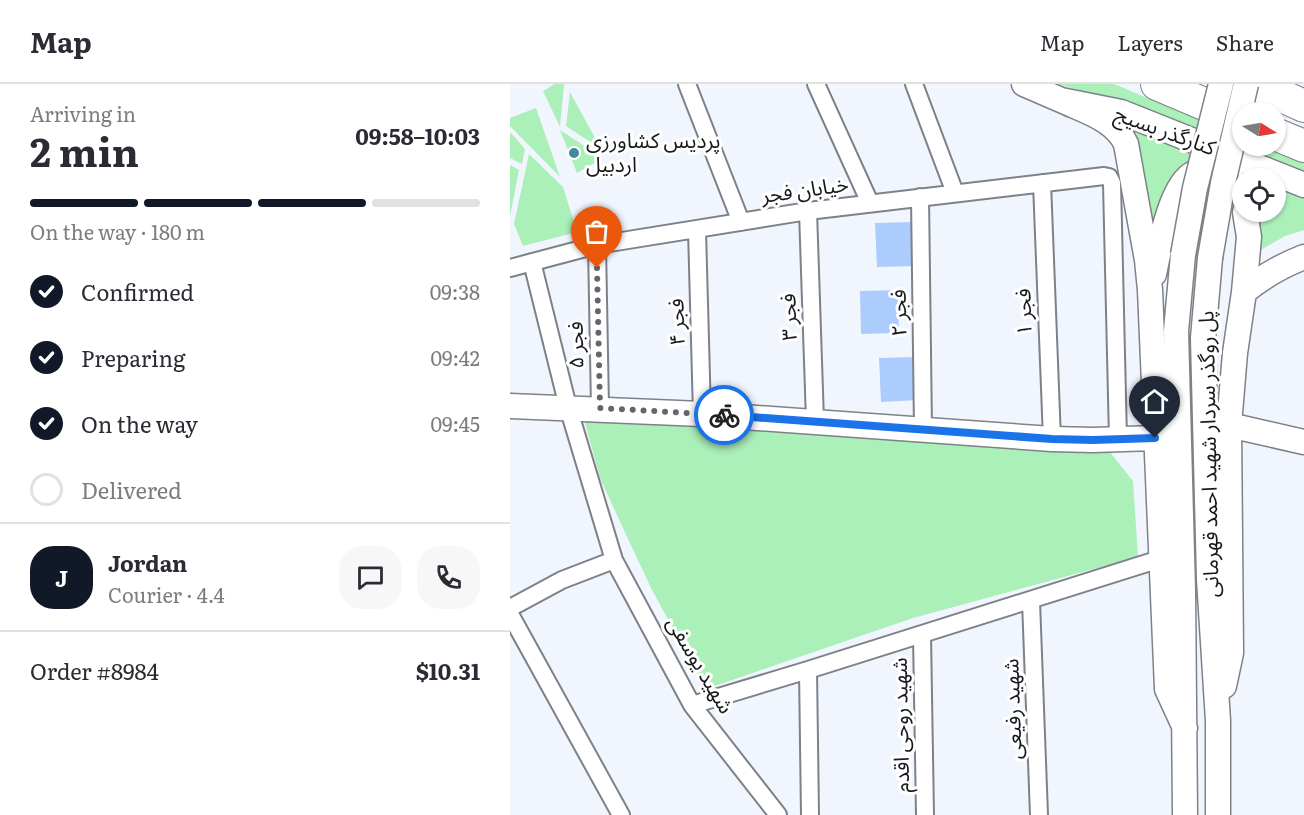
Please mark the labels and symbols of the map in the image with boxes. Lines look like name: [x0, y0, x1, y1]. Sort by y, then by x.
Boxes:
street label: کنارگذر بسیج: [1110, 96, 1221, 163]
north arrow: [1232, 102, 1286, 156]
place label: پردیس کشاورزی اردبیل: [586, 123, 720, 178]
marker: پردیس کشاورزی اردبیل: [567, 146, 581, 160]
street label: خیابان فجر: [758, 166, 850, 209]
pin: [571, 206, 622, 268]
street label: فجر ۱: [1005, 288, 1038, 336]
street label: فجر ۲: [881, 289, 912, 337]
street label: فجر ۳: [770, 293, 803, 341]
street label: فجر ۴: [658, 298, 691, 346]
street label: پل روگذر سردار شهید احمد قهرمانی: [1189, 310, 1225, 598]
street label: فجر ۵: [558, 321, 589, 369]
pin: [1129, 376, 1180, 438]
courier: [694, 385, 754, 445]
street label: شهید یوسفی: [661, 609, 743, 718]
street label: شهید روحی اقدم: [882, 657, 918, 793]
street label: شهید رفیعی: [993, 658, 1028, 760]

